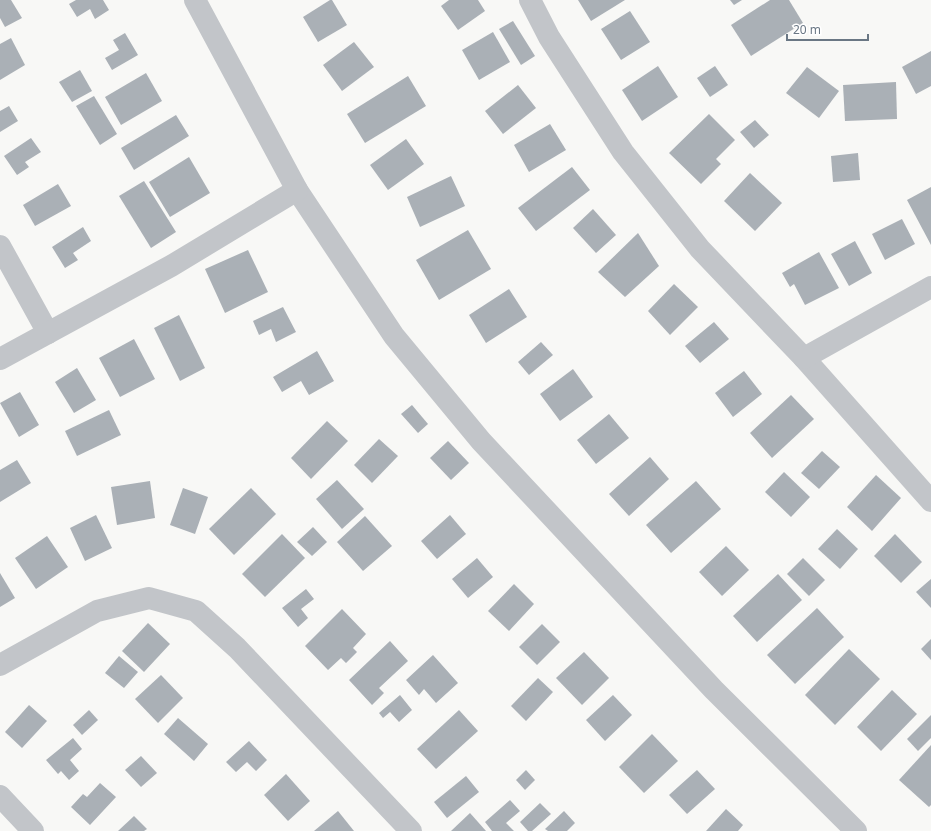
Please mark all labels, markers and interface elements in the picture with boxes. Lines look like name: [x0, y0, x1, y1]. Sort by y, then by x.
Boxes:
scale bar: [787, 16, 868, 42]
text: 20 m: [793, 21, 821, 38]

